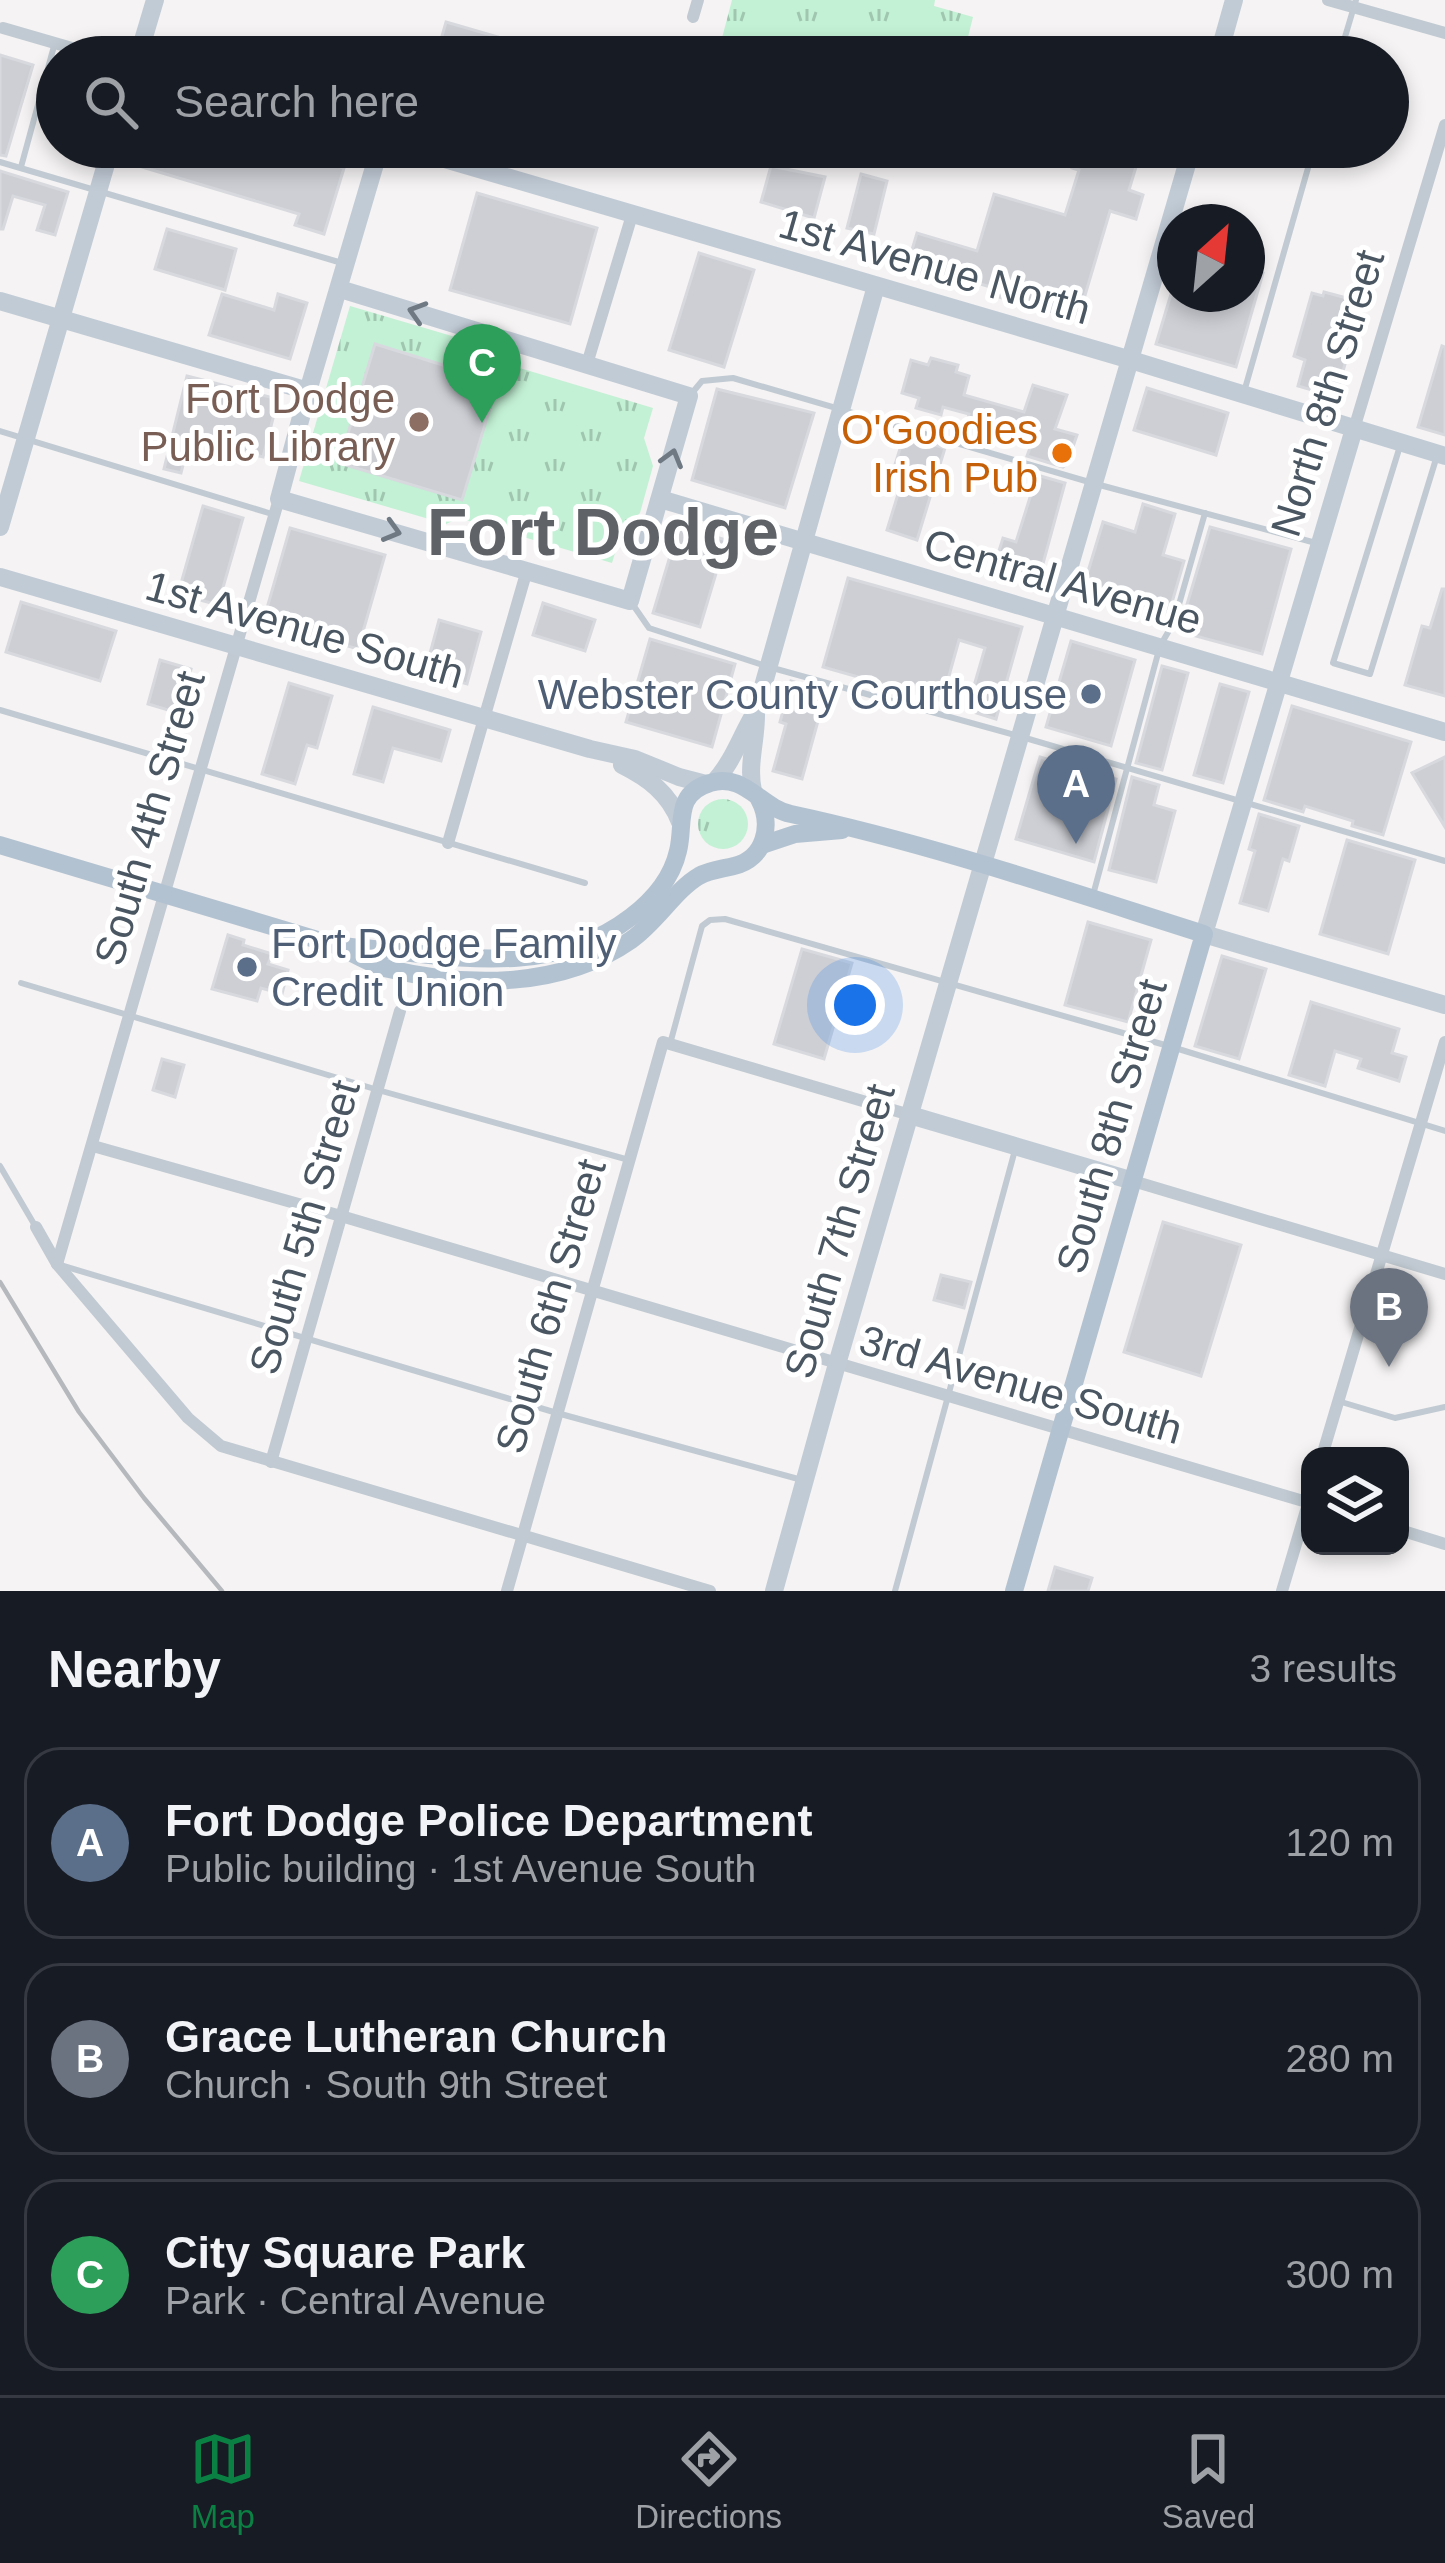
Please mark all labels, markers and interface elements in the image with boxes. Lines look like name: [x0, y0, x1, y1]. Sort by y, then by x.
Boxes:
search box: [36, 36, 1409, 168]
icon: search: [78, 69, 144, 135]
text: Search here: [174, 76, 419, 127]
street label: 1st Avenue North: [774, 200, 1096, 333]
north arrow: [1157, 204, 1265, 312]
street label: North 8th Street: [1262, 244, 1393, 542]
one-way arrow: [407, 301, 428, 326]
pin: C: [443, 324, 521, 423]
place label: Fort Dodge Public Library: [141, 375, 395, 470]
place label: O'Goodies Irish Pub: [841, 406, 1038, 501]
marker: Fort Dodge Public Library: [406, 409, 432, 435]
marker: O'Goodies Irish Pub: [1049, 440, 1075, 466]
one-way arrow: [657, 448, 682, 469]
district label: Fort Dodge: [427, 495, 779, 569]
one-way arrow: [380, 517, 401, 542]
street label: Central Avenue: [919, 519, 1207, 644]
street label: 1st Avenue South: [140, 562, 469, 697]
street label: South 4th Street: [85, 665, 214, 971]
place label: Webster County Courthouse: [538, 671, 1067, 718]
marker: Webster County Courthouse: [1078, 681, 1104, 707]
pin: A: [1037, 745, 1115, 844]
place label: Fort Dodge Family Credit Union: [271, 920, 616, 1015]
marker: Fort Dodge Family Credit Union: [234, 954, 260, 980]
street label: South 8th Street: [1047, 973, 1176, 1279]
your location: [825, 975, 885, 1035]
street label: South 5th Street: [240, 1074, 369, 1380]
street label: South 7th Street: [775, 1078, 904, 1384]
street label: South 6th Street: [486, 1153, 615, 1459]
pin: B: [1350, 1268, 1428, 1367]
street label: 3rd Avenue South: [854, 1316, 1187, 1453]
map controls: [1301, 1447, 1409, 1555]
button: layers: [1301, 1447, 1409, 1555]
text: Nearby: [48, 1641, 221, 1698]
text: 3 results: [1250, 1647, 1397, 1690]
text: Fort Dodge Police Department: [165, 1795, 813, 1846]
text: A: [76, 1821, 104, 1864]
text: 120 m: [1286, 1821, 1394, 1864]
text: Public building · 1st Avenue South: [165, 1847, 756, 1890]
text: Grace Lutheran Church: [165, 2011, 668, 2062]
text: B: [76, 2037, 104, 2080]
text: 280 m: [1286, 2037, 1394, 2080]
text: Church · South 9th Street: [165, 2063, 607, 2106]
text: City Square Park: [165, 2227, 525, 2278]
text: C: [76, 2253, 104, 2296]
text: 300 m: [1286, 2253, 1394, 2296]
text: Park · Central Avenue: [165, 2279, 546, 2322]
tab: Map: [190, 2426, 256, 2536]
tab: Directions: [635, 2426, 782, 2536]
tab: Saved: [1162, 2426, 1255, 2536]

